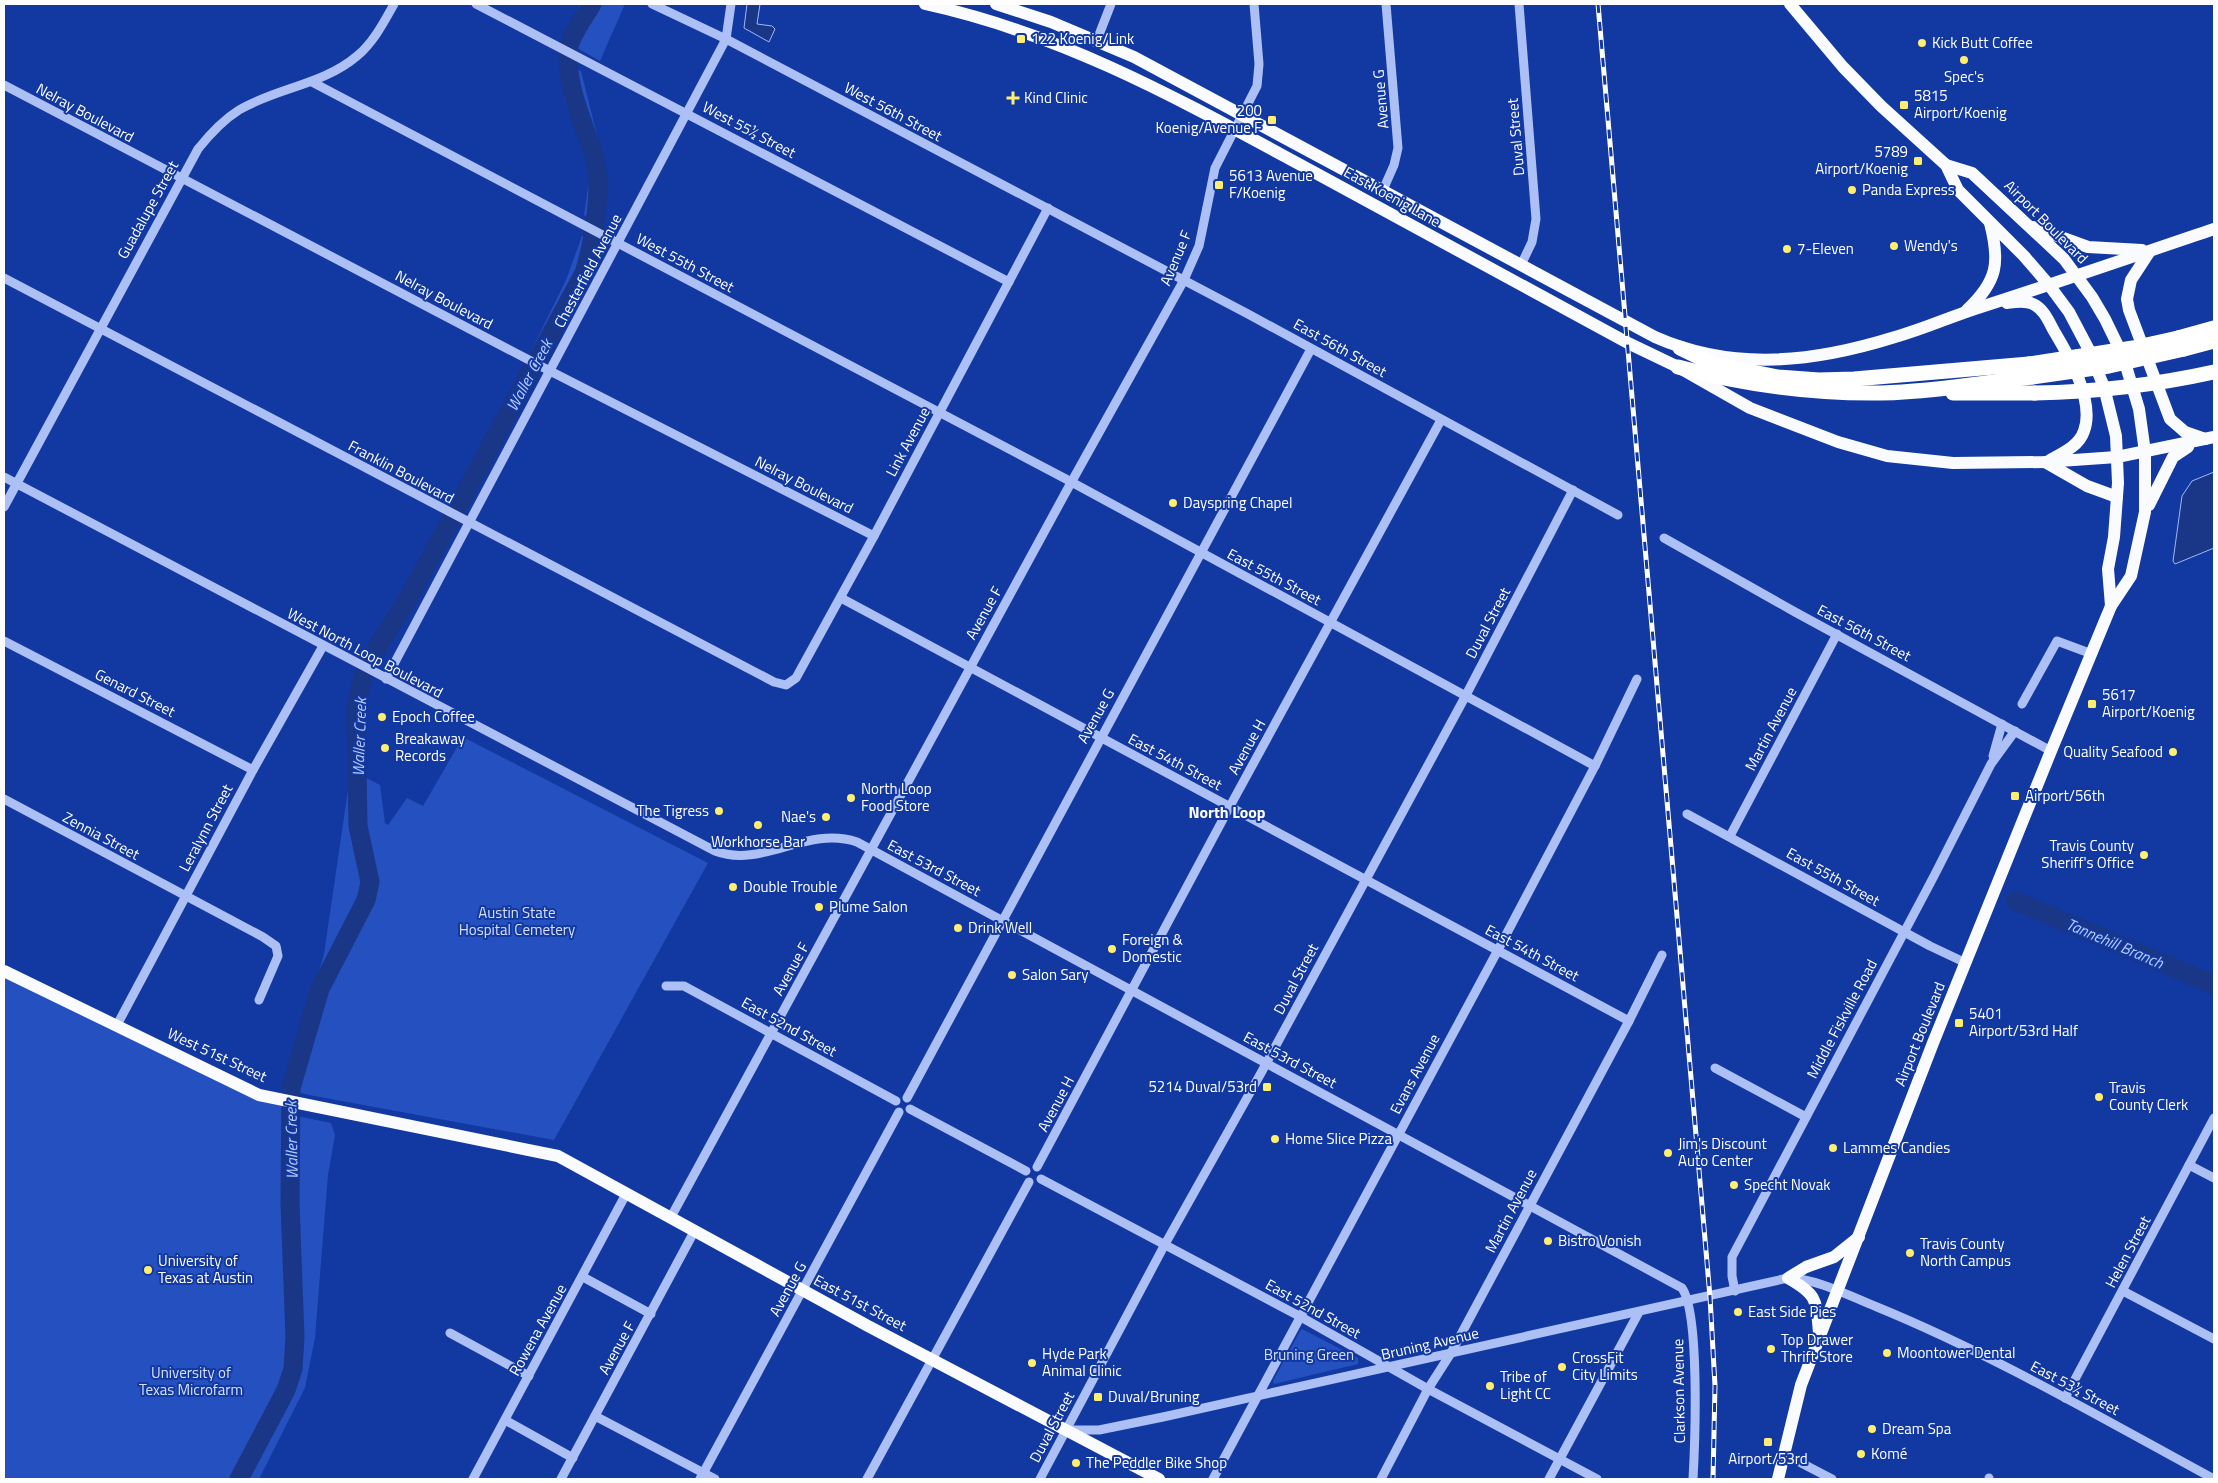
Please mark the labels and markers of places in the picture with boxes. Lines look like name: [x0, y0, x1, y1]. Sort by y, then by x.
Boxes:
place label: 122 Koenig/Link: [1031, 27, 1134, 50]
place label: Kick Butt Coffee: [1932, 31, 2033, 54]
marker: 122 Koenig/Link: [1015, 33, 1027, 45]
marker: Kick Butt Coffee: [1916, 37, 1928, 49]
marker: Spec's: [1958, 54, 1970, 66]
place label: Spec's: [1944, 65, 1984, 88]
place label: 5815 Airport/Koenig: [1914, 84, 2007, 124]
place label: Kind Clinic: [1024, 86, 1088, 109]
marker: Kind Clinic: [1006, 91, 1020, 105]
place label: 200 Koenig/Avenue F: [1155, 99, 1262, 139]
marker: 5815 Airport/Koenig: [1898, 99, 1910, 111]
marker: 200 Koenig/Avenue F: [1266, 114, 1278, 126]
place label: 5789 Airport/Koenig: [1815, 140, 1908, 180]
marker: 5789 Airport/Koenig: [1912, 155, 1924, 167]
place label: 5613 Avenue F/Koenig: [1229, 164, 1313, 204]
place label: Panda Express: [1862, 178, 1955, 201]
marker: 5613 Avenue F/Koenig: [1213, 179, 1225, 191]
marker: Panda Express: [1846, 184, 1858, 196]
place label: Wendy's: [1904, 234, 1958, 257]
place label: 7-Eleven: [1797, 237, 1854, 260]
marker: Wendy's: [1888, 240, 1900, 252]
marker: 7-Eleven: [1781, 243, 1793, 255]
place label: Dayspring Chapel: [1183, 491, 1292, 514]
marker: Dayspring Chapel: [1167, 497, 1179, 509]
place label: 5617 Airport/Koenig: [2102, 683, 2195, 723]
marker: 5617 Airport/Koenig: [2086, 698, 2098, 710]
place label: Epoch Coffee: [392, 705, 475, 728]
marker: Epoch Coffee: [376, 711, 388, 723]
place label: Breakaway Records: [395, 727, 465, 767]
place label: Quality Seafood: [2063, 740, 2163, 763]
marker: Breakaway Records: [379, 742, 391, 754]
marker: Quality Seafood: [2167, 746, 2179, 758]
place label: North Loop Food Store: [861, 777, 932, 817]
place label: Airport/56th: [2025, 784, 2105, 807]
marker: Airport/56th: [2009, 790, 2021, 802]
marker: North Loop Food Store: [845, 792, 857, 804]
place label: The Tigress: [637, 799, 709, 822]
marker: The Tigress: [713, 805, 725, 817]
place label: Nae's: [781, 805, 816, 828]
marker: Nae's: [820, 811, 832, 823]
marker: Workhorse Bar: [752, 819, 764, 831]
place label: Workhorse Bar: [711, 830, 805, 853]
place label: Travis County Sheriff's Office: [2041, 834, 2134, 874]
marker: Travis County Sheriff's Office: [2138, 849, 2150, 861]
place label: Double Trouble: [743, 875, 837, 898]
marker: Double Trouble: [727, 881, 739, 893]
place label: Plume Salon: [829, 895, 908, 918]
marker: Plume Salon: [813, 901, 825, 913]
place label: Drink Well: [968, 916, 1032, 939]
marker: Drink Well: [952, 922, 964, 934]
place label: Foreign & Domestic: [1122, 928, 1184, 968]
marker: Foreign & Domestic: [1106, 943, 1118, 955]
place label: Salon Sary: [1022, 963, 1088, 986]
marker: Salon Sary: [1006, 969, 1018, 981]
place label: 5401 Airport/53rd Half: [1969, 1002, 2078, 1042]
marker: 5401 Airport/53rd Half: [1953, 1017, 1965, 1029]
place label: 5214 Duval/53rd: [1148, 1075, 1257, 1098]
place label: Travis County Clerk: [2109, 1076, 2188, 1116]
marker: 5214 Duval/53rd: [1261, 1081, 1273, 1093]
marker: Travis County Clerk: [2093, 1091, 2105, 1103]
place label: Home Slice Pizza: [1285, 1127, 1392, 1150]
place label: Jim's Discount Auto Center: [1678, 1132, 1768, 1172]
marker: Home Slice Pizza: [1269, 1133, 1281, 1145]
place label: Lammes Candies: [1843, 1136, 1950, 1159]
marker: Lammes Candies: [1827, 1142, 1839, 1154]
marker: Jim's Discount Auto Center: [1662, 1147, 1674, 1159]
place label: Specht Novak: [1744, 1173, 1830, 1196]
marker: Specht Novak: [1728, 1179, 1740, 1191]
place label: Bistro Vonish: [1558, 1229, 1642, 1252]
place label: Travis County North Campus: [1920, 1232, 2011, 1272]
marker: Bistro Vonish: [1542, 1235, 1554, 1247]
marker: Travis County North Campus: [1904, 1247, 1916, 1259]
place label: University of Texas at Austin: [158, 1249, 253, 1289]
marker: University of Texas at Austin: [142, 1264, 154, 1276]
place label: East Side Pies: [1748, 1300, 1836, 1323]
marker: East Side Pies: [1732, 1306, 1744, 1318]
place label: Top Drawer Thrift Store: [1781, 1328, 1853, 1368]
place label: Moontower Dental: [1897, 1341, 2015, 1364]
place label: Hyde Park Animal Clinic: [1042, 1342, 1122, 1382]
marker: Top Drawer Thrift Store: [1765, 1343, 1777, 1355]
place label: CrossFit City Limits: [1572, 1346, 1638, 1386]
marker: Moontower Dental: [1881, 1347, 1893, 1359]
marker: Hyde Park Animal Clinic: [1026, 1357, 1038, 1369]
marker: CrossFit City Limits: [1556, 1361, 1568, 1373]
place label: Tribe of Light CC: [1500, 1365, 1551, 1405]
marker: Tribe of Light CC: [1484, 1380, 1496, 1392]
place label: Duval/Bruning: [1108, 1385, 1200, 1408]
marker: Duval/Bruning: [1092, 1391, 1104, 1403]
place label: Dream Spa: [1882, 1417, 1952, 1440]
marker: Dream Spa: [1866, 1423, 1878, 1435]
marker: Airport/53rd: [1762, 1436, 1774, 1448]
place label: Komé: [1871, 1442, 1907, 1465]
place label: Airport/53rd: [1728, 1447, 1808, 1470]
marker: Komé: [1855, 1448, 1867, 1460]
place label: The Peddler Bike Shop: [1086, 1451, 1227, 1474]
marker: The Peddler Bike Shop: [1070, 1457, 1082, 1469]

